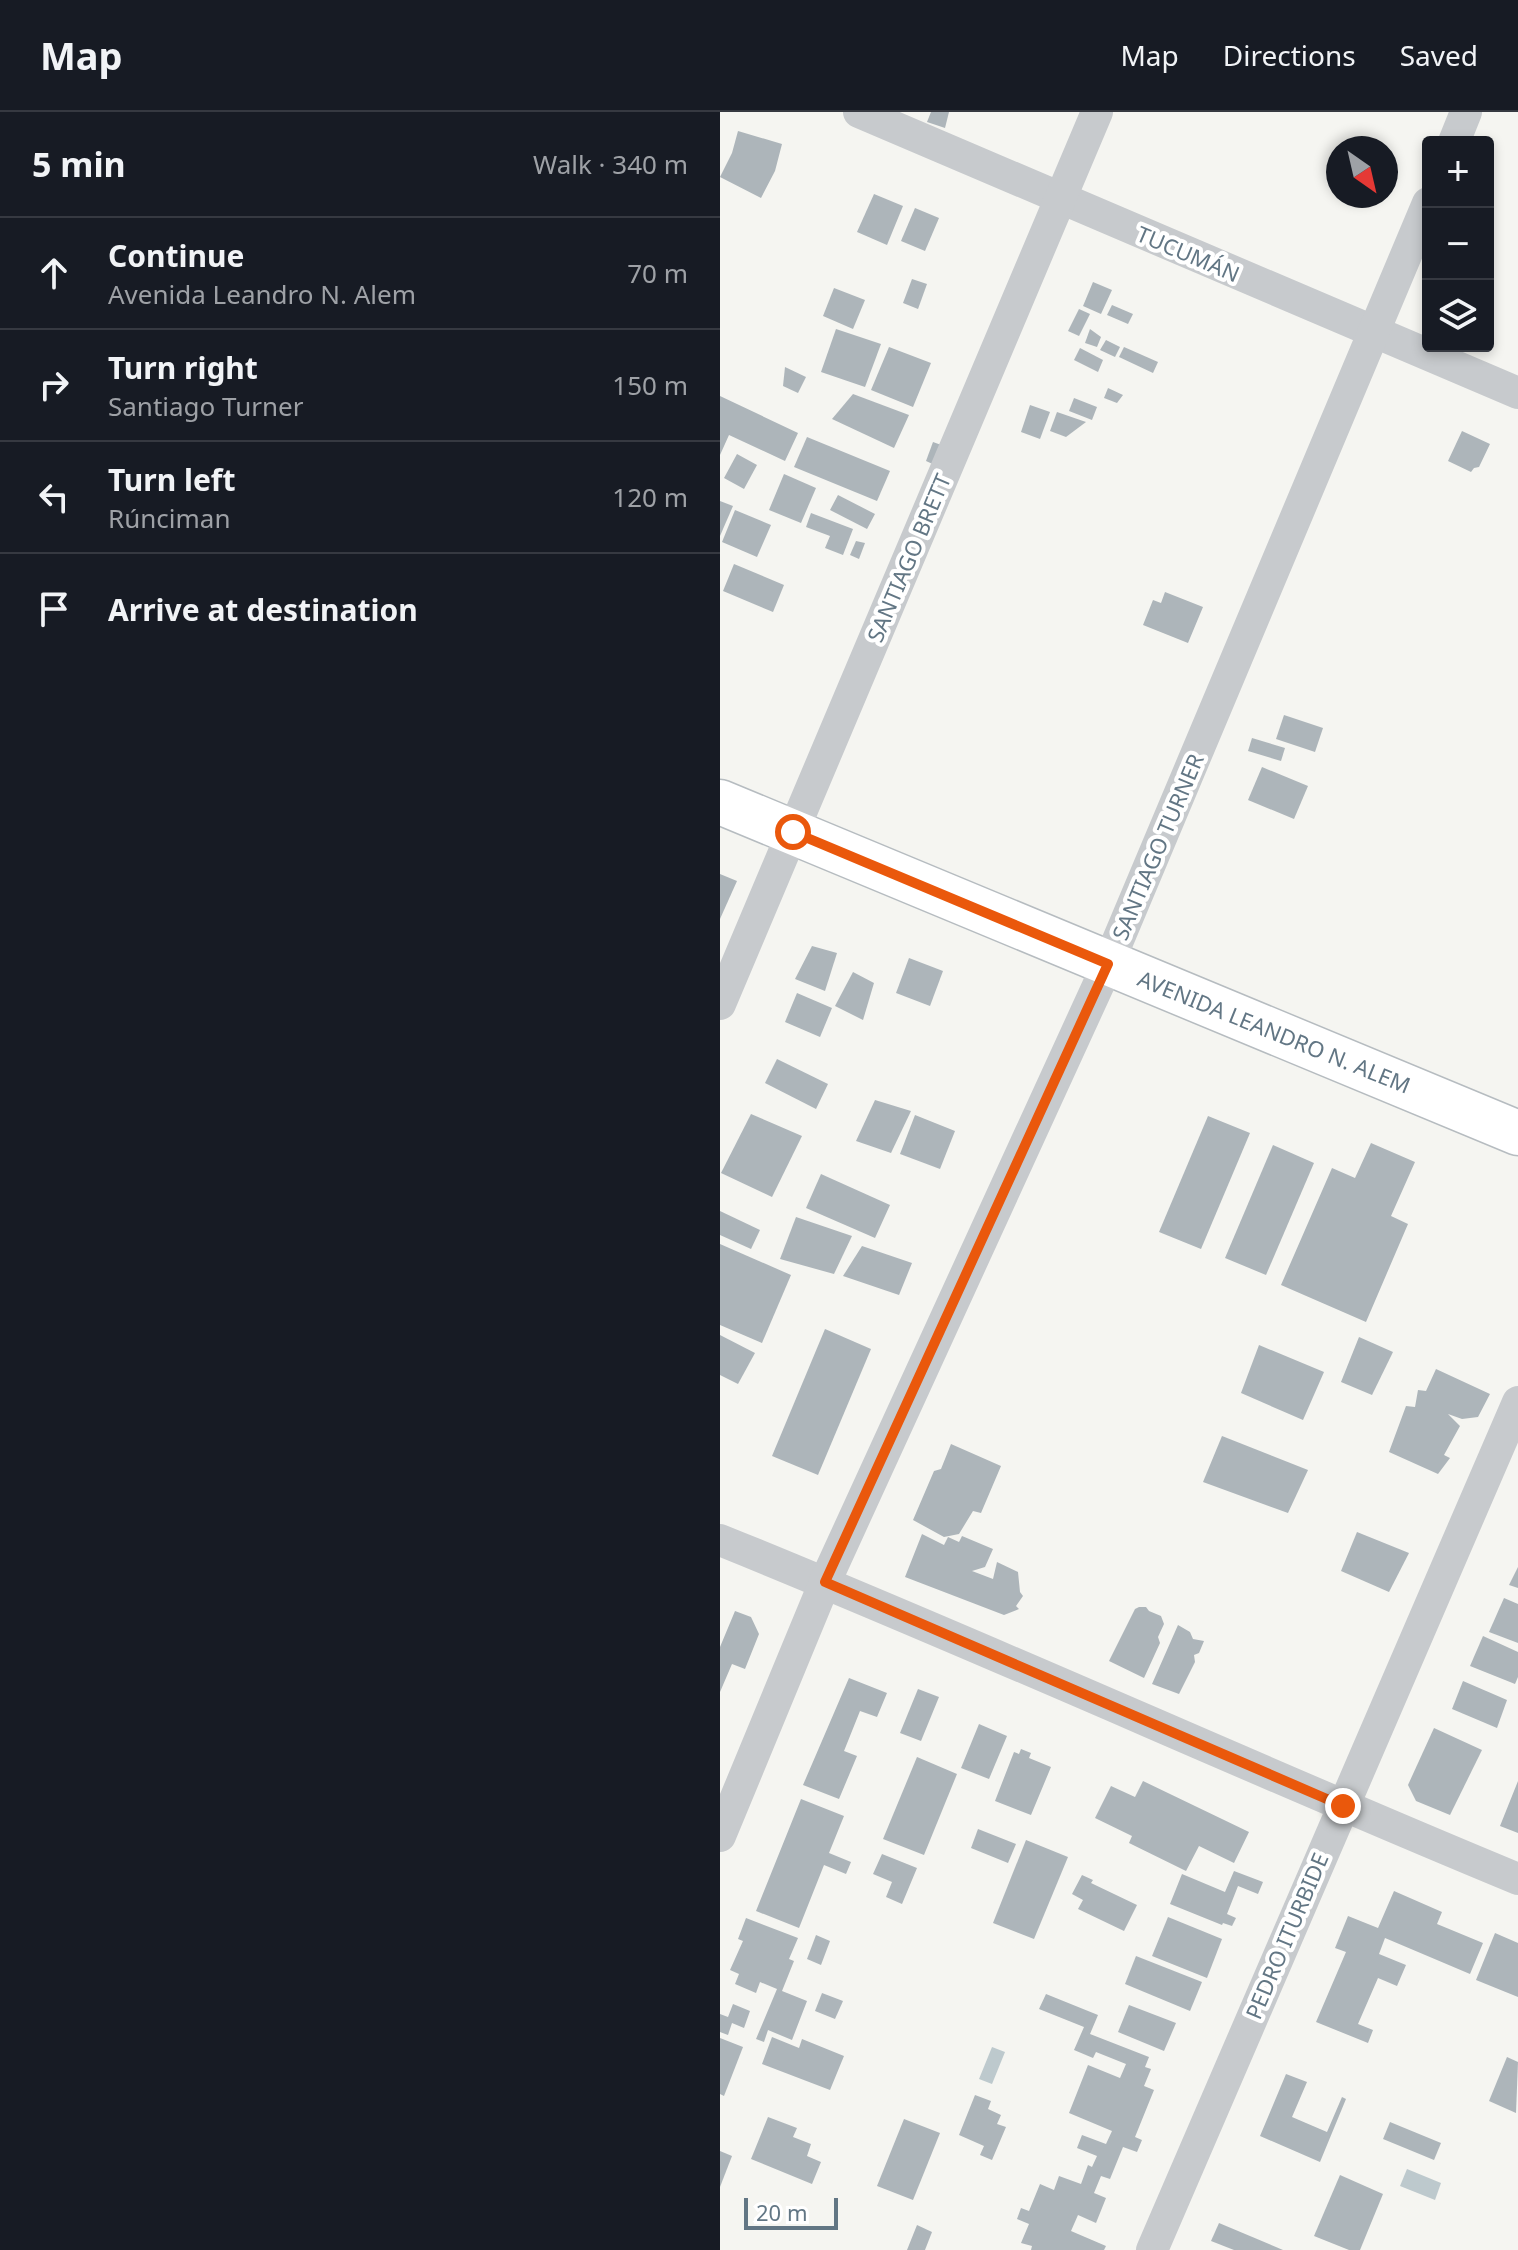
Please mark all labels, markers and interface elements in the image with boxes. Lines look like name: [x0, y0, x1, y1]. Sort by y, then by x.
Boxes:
text: Map: [40, 29, 123, 81]
text: Map: [1120, 36, 1179, 74]
text: Directions: [1223, 36, 1356, 74]
text: Saved: [1400, 36, 1478, 74]
north arrow: [1326, 136, 1398, 208]
map controls: [1422, 136, 1494, 352]
button: +: [1422, 136, 1494, 208]
text: 5 min: [32, 141, 126, 187]
text: Walk · 340 m: [533, 146, 688, 182]
button: −: [1422, 208, 1494, 280]
street label: TUCUMÁN: [1132, 218, 1244, 288]
text: Continue: [108, 235, 244, 276]
icon: ahead: [32, 251, 76, 295]
text: 70 m: [627, 255, 688, 291]
text: Avenida Leandro N. Alem: [108, 276, 416, 312]
button: layers: [1422, 280, 1494, 352]
text: Turn right: [108, 347, 258, 388]
icon: right: [32, 363, 76, 407]
text: 150 m: [612, 367, 688, 403]
text: Santiago Turner: [108, 388, 304, 424]
text: Turn left: [108, 459, 236, 500]
street label: SANTIAGO BRETT: [859, 469, 957, 646]
icon: left: [32, 475, 76, 519]
text: 120 m: [612, 479, 688, 515]
text: Rúnciman: [108, 500, 230, 536]
icon: arrive: [32, 587, 76, 631]
text: Arrive at destination: [108, 589, 418, 630]
street label: SANTIAGO TURNER: [1104, 749, 1210, 944]
route start: [775, 814, 811, 850]
street label: AVENIDA LEANDRO N. ALEM: [1134, 963, 1415, 1100]
route end: [1325, 1788, 1361, 1824]
street label: PEDRO ITURBIDE: [1238, 1848, 1335, 2023]
scale bar: [744, 2194, 838, 2230]
text: 20 m: [756, 2197, 807, 2227]

